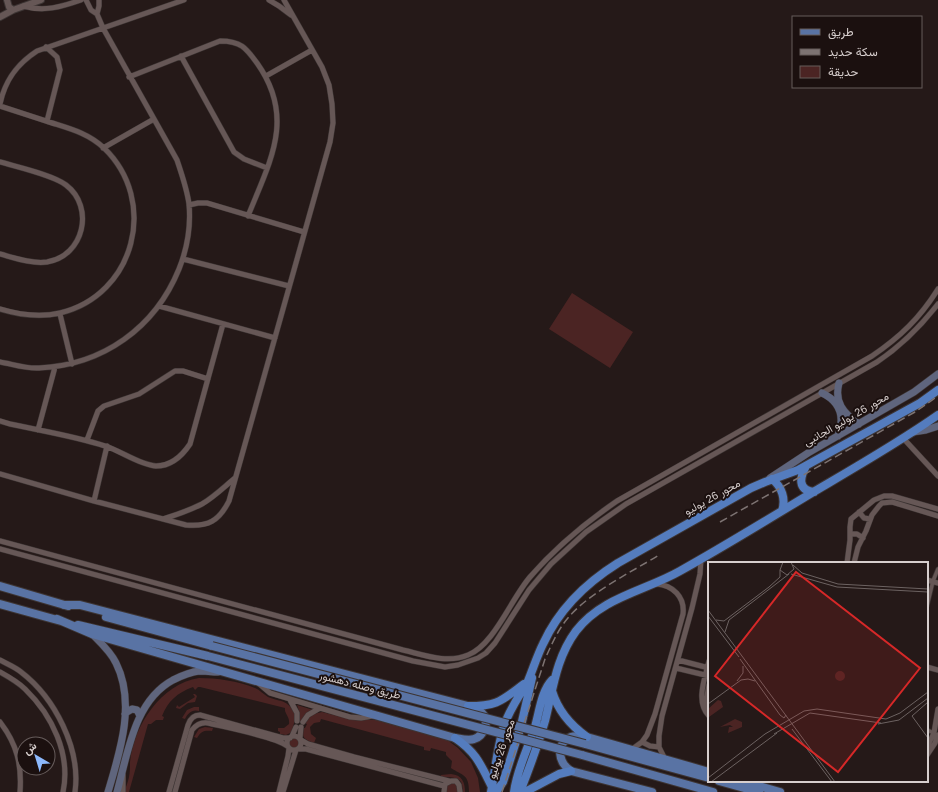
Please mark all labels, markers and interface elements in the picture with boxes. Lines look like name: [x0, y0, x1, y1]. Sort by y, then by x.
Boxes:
legend: [792, 16, 922, 88]
text: طريق: [828, 25, 854, 40]
text: سكة حديد: [828, 45, 878, 59]
text: حديقة: [828, 65, 858, 79]
street label: محور 26 يوليو الجانبى: [801, 390, 891, 449]
street label: محور 26 يوليو: [682, 477, 743, 518]
inset map: [708, 562, 928, 782]
street label: طريق وصله دهشور: [317, 669, 402, 702]
street label: محور 26 يوليو: [485, 718, 518, 781]
north arrow: [16, 736, 56, 776]
text: ش: [21, 739, 39, 758]

